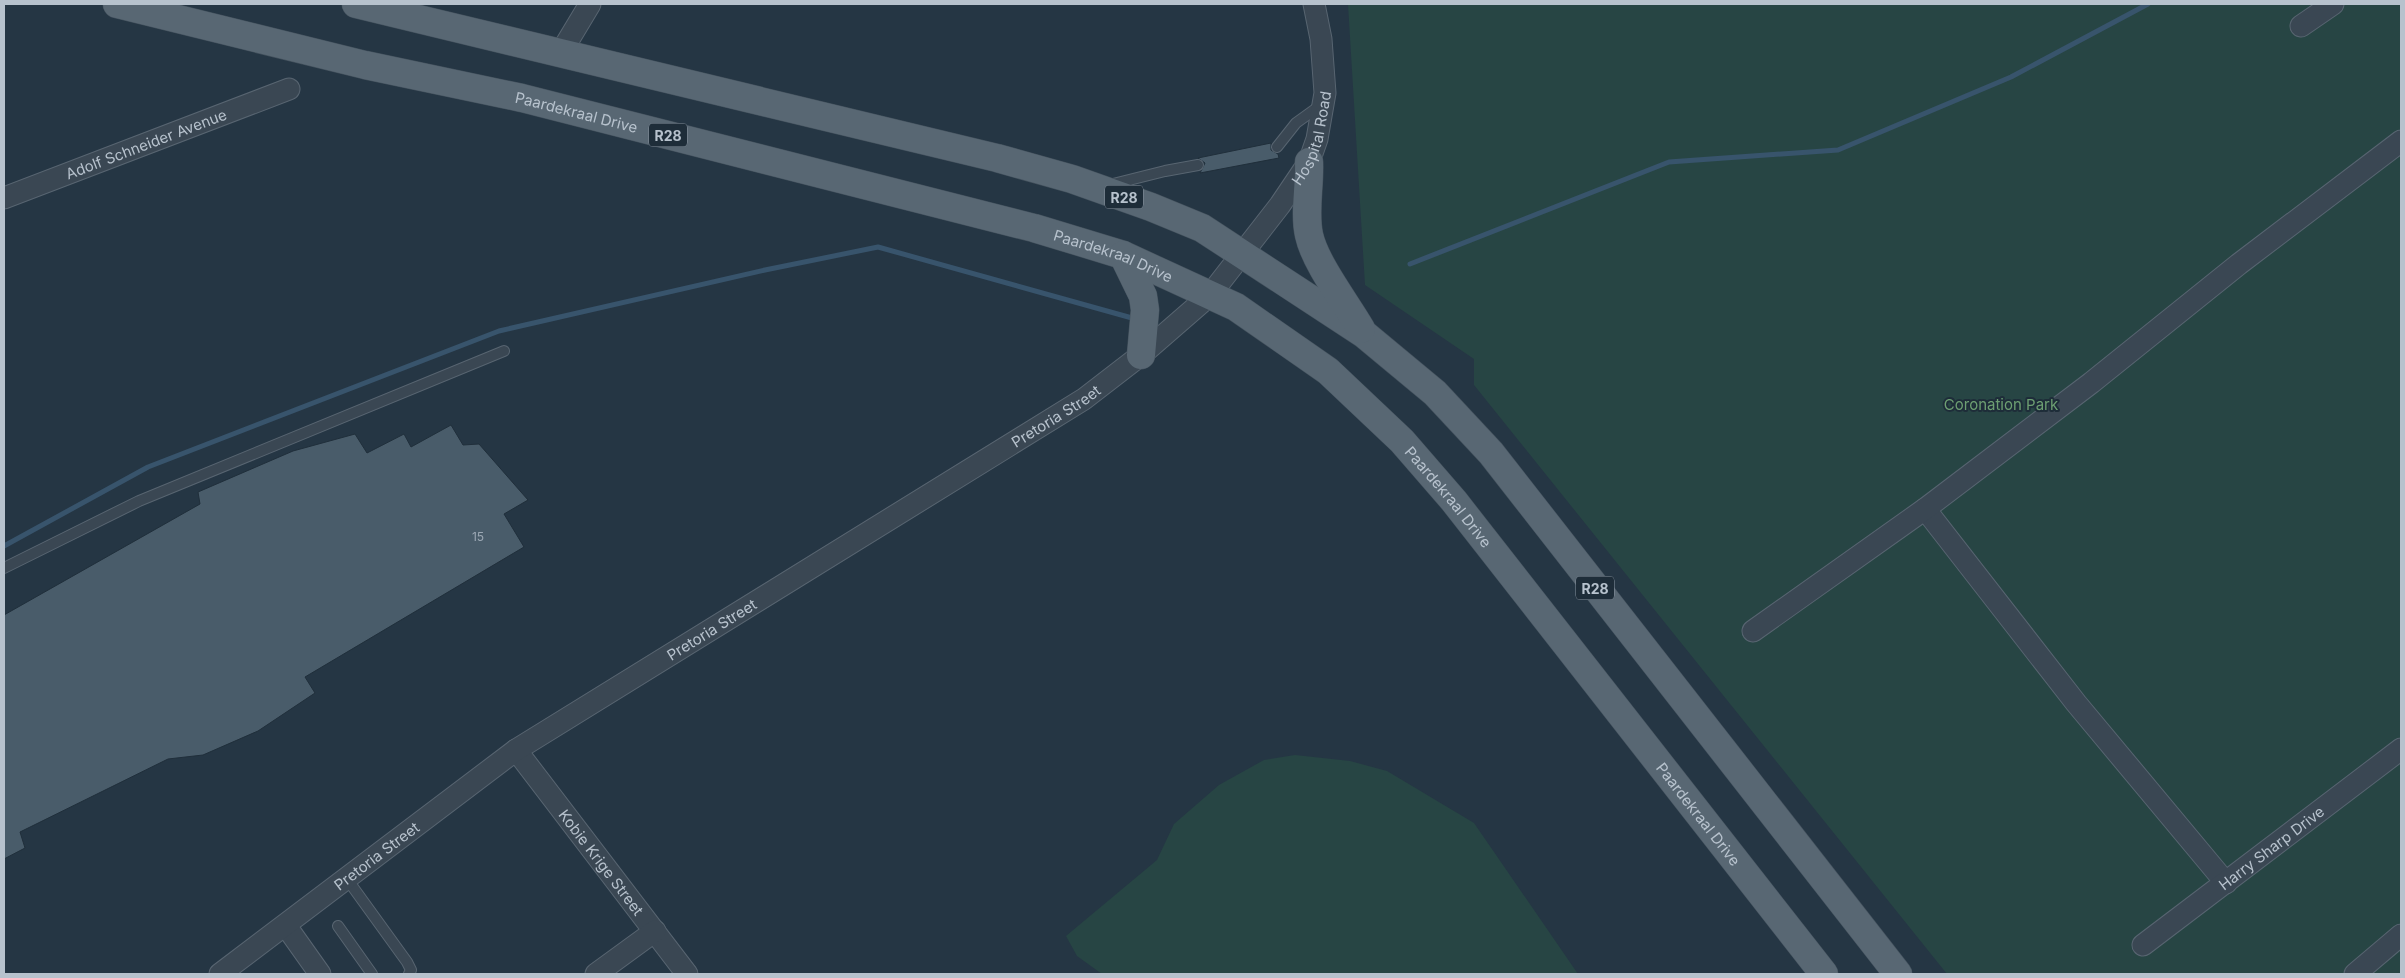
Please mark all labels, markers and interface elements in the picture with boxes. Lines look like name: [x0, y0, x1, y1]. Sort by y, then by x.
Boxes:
street label: Paardekraal Drive: [514, 87, 640, 136]
street label: Hospital Road: [1287, 89, 1335, 188]
street label: Adolf Schneider Avenue: [63, 104, 229, 183]
road number: R28: [649, 124, 687, 146]
road number: R28: [1105, 186, 1143, 208]
street label: Paardekraal Drive: [1051, 225, 1176, 286]
street label: Pretoria Street: [1008, 380, 1104, 451]
park label: Coronation Park: [1944, 395, 2059, 414]
street label: Paardekraal Drive: [1401, 442, 1496, 551]
house number: 15: [472, 529, 484, 544]
road number: R28: [1576, 576, 1614, 600]
street label: Pretoria Street: [663, 594, 760, 664]
street label: Paardekraal Drive: [1653, 759, 1745, 869]
street label: Harry Sharp Drive: [2215, 801, 2328, 894]
street label: Kobie Krige Street: [555, 805, 648, 919]
street label: Pretoria Street: [330, 817, 423, 894]

